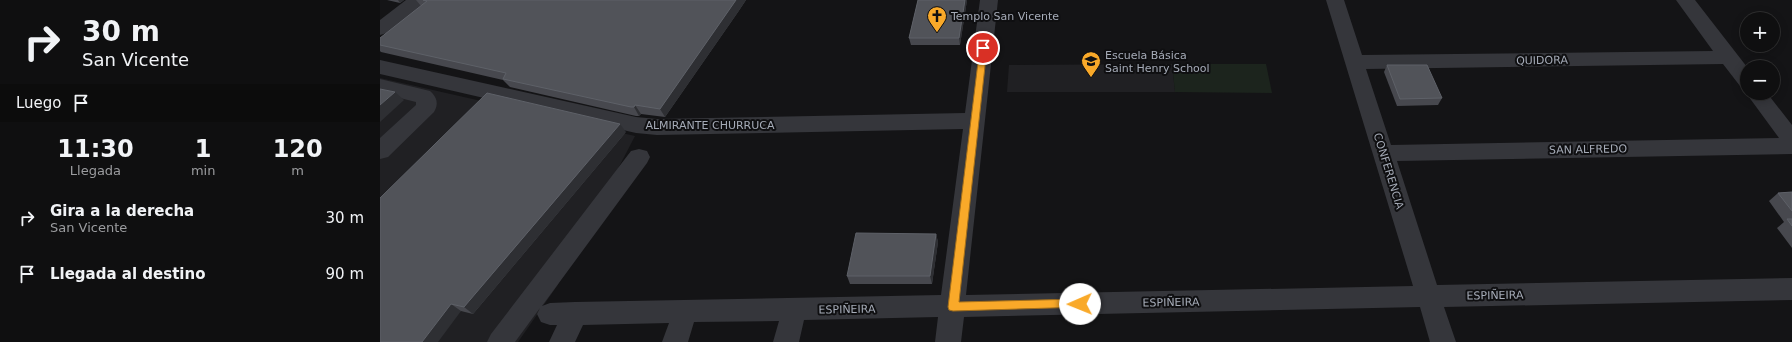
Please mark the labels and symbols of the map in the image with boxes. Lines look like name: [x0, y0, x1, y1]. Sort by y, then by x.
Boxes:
church icon: Templo San Vicente: [926, 5, 948, 33]
place label: Templo San Vicente: [950, 10, 1059, 23]
pin: [966, 31, 1000, 65]
place label: Escuela Básica Saint Henry School: [1105, 49, 1210, 75]
school or university icon: Escuela Básica Saint Henry School: [1080, 50, 1102, 78]
street label: QUIDORA: [1516, 54, 1568, 67]
street label: ALMIRANTE CHURRUCA: [645, 119, 775, 132]
street label: CONFERENCIA: [1371, 131, 1406, 211]
street label: SAN ALFREDO: [1549, 142, 1628, 157]
position arrow: [1059, 283, 1101, 325]
street label: ESPIÑEIRA: [1466, 288, 1524, 302]
street label: ESPIÑEIRA: [1142, 295, 1200, 309]
street label: ESPIÑEIRA: [818, 302, 876, 316]

